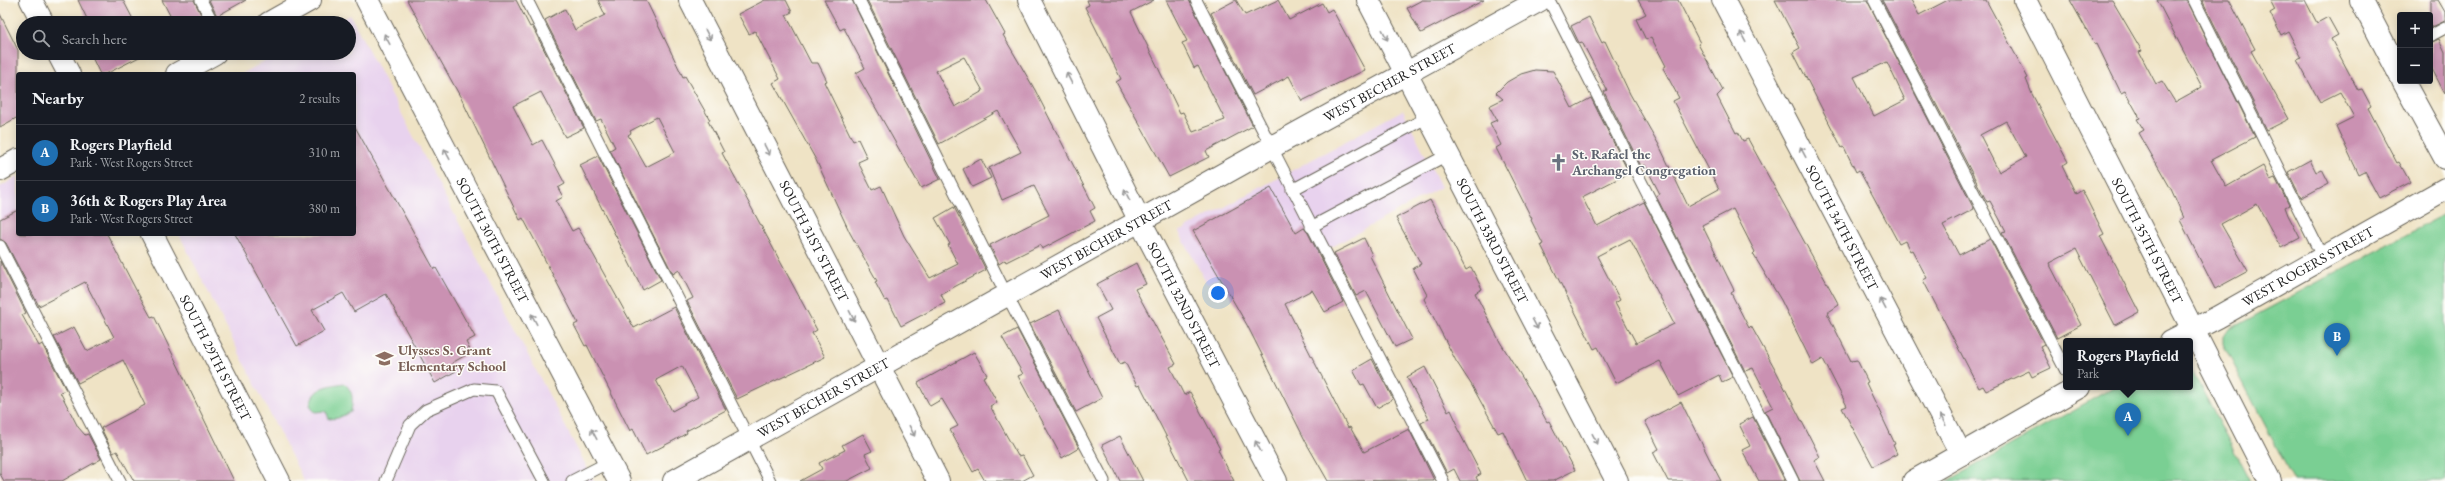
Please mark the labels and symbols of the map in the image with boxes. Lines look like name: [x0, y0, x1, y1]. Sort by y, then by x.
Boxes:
one-way arrow: [705, 28, 712, 40]
one-way arrow: [1382, 28, 1390, 40]
one-way arrow: [1738, 31, 1746, 43]
one-way arrow: [383, 33, 390, 45]
street label: WEST BECHER STREET: [1320, 39, 1460, 126]
one-way arrow: [1065, 73, 1072, 85]
one-way arrow: [764, 144, 772, 156]
place label: St. Rafael the Archangel Congregation: [1571, 145, 1716, 179]
one-way arrow: [1799, 146, 1806, 158]
one-way arrow: [443, 148, 451, 160]
church icon: St. Rafael the Archangel Congregation: [1549, 152, 1569, 172]
street label: SOUTH 34TH STREET: [1802, 162, 1883, 294]
street label: SOUTH 30TH STREET: [452, 174, 533, 306]
street label: SOUTH 35TH STREET: [2108, 174, 2187, 307]
street label: SOUTH 33RD STREET: [1453, 175, 1533, 307]
street label: SOUTH 31ST STREET: [775, 177, 853, 305]
one-way arrow: [1123, 189, 1130, 201]
street label: WEST BECHER STREET: [1037, 195, 1176, 284]
street label: WEST ROGERS STREET: [2239, 222, 2378, 311]
street label: SOUTH 32ND STREET: [1143, 239, 1225, 372]
your location: [1208, 283, 1228, 303]
street label: SOUTH 29TH STREET: [176, 292, 256, 424]
one-way arrow: [1879, 299, 1886, 311]
one-way arrow: [849, 309, 857, 321]
one-way arrow: [530, 313, 537, 325]
one-way arrow: [1532, 318, 1540, 330]
pin: B: [2324, 323, 2350, 356]
place label: Ulysses S. Grant Elementary School: [398, 341, 506, 375]
school or university icon: Ulysses S. Grant Elementary School: [375, 348, 395, 368]
street label: WEST BECHER STREET: [754, 353, 893, 442]
pin: A: [2115, 403, 2141, 436]
one-way arrow: [1939, 414, 1947, 426]
one-way arrow: [909, 425, 916, 437]
one-way arrow: [590, 428, 597, 440]
one-way arrow: [1592, 433, 1600, 445]
one-way arrow: [1254, 441, 1261, 453]

